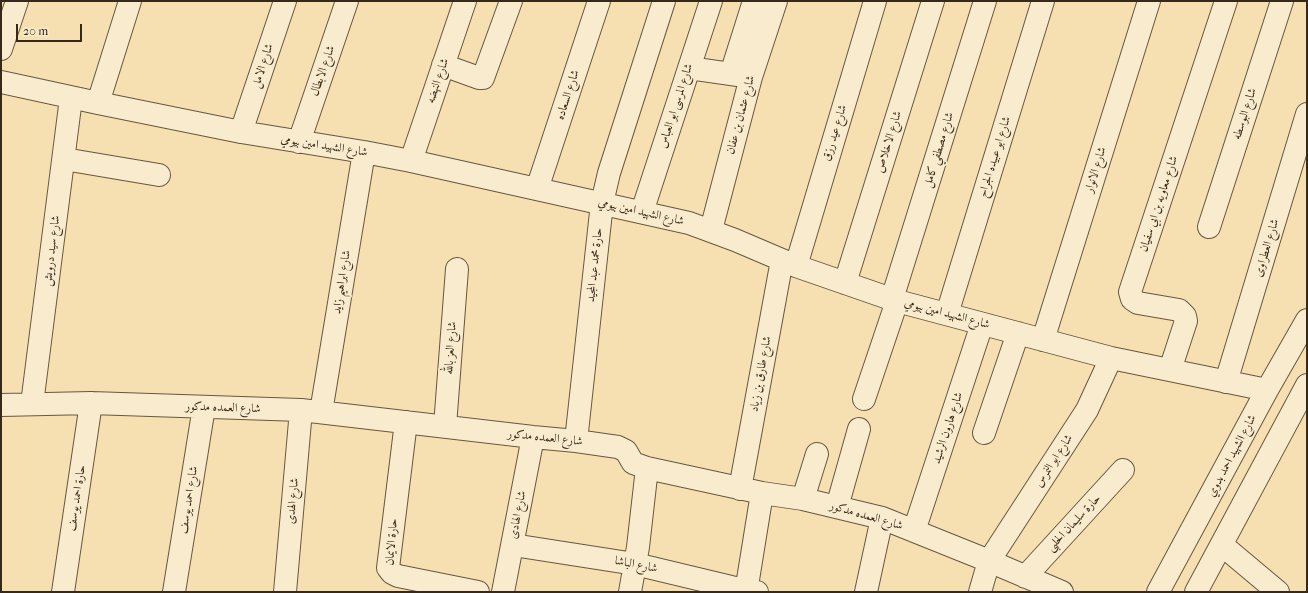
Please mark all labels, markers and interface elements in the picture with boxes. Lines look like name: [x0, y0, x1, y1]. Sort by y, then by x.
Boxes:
scale bar: [18, 16, 84, 42]
text: 20 m: [23, 24, 48, 38]
street label: شارع الامل: [249, 42, 277, 90]
street label: شارع الابطال: [308, 44, 338, 98]
street label: شارع النهضه: [424, 57, 452, 105]
street label: شارع المرسى ابو العباس: [656, 62, 696, 150]
street label: شارع السعاده: [553, 68, 583, 122]
street label: شارع عثمان بن عفان: [724, 74, 758, 156]
street label: شارع البوسطه: [1230, 86, 1260, 142]
street label: شارع عيد رزق: [820, 103, 850, 163]
street label: شارع الاخلاص: [873, 109, 905, 175]
street label: شارع مصطفي كامل: [921, 110, 957, 190]
street label: شارع ابو عبيده الجراح: [976, 115, 1014, 199]
street label: شارع الشهيد امين بيومي: [280, 132, 368, 160]
street label: شارع الانوار: [1082, 145, 1110, 195]
street label: شارع معاويه بن ابي سفيان: [1137, 154, 1181, 254]
street label: شارع الشهيد امين بيومي: [597, 195, 685, 229]
street label: شارع سيد درويش: [40, 215, 64, 287]
street label: شارع العطراوى: [1251, 217, 1283, 279]
street label: حارة محمد عبد المجيد: [584, 227, 606, 303]
street label: شارع ابراهيم زايد: [330, 249, 354, 315]
street label: شارع الشهيد امين بيومي: [903, 296, 991, 332]
street label: شارع العز بالله: [442, 321, 460, 375]
street label: شارع طارق بن زياد: [747, 335, 775, 413]
street label: شارع هارون الرشيد: [930, 390, 966, 466]
street label: شارع العمده مدكور: [185, 399, 261, 417]
street label: شارع الشهيد احمد بدوي: [1204, 413, 1260, 499]
street label: شارع العمده مدكور: [507, 427, 583, 449]
street label: شارع ابو النمرس: [1032, 432, 1076, 490]
street label: حارة احمد يوسف: [65, 464, 89, 532]
street label: شارع احمد يوسف: [177, 465, 201, 535]
street label: شارع الهدى: [284, 477, 302, 525]
street label: شارع الهادى: [506, 490, 530, 540]
street label: حارة سليمان الحلبى: [1044, 491, 1104, 555]
street label: شارع العمده مدكور: [828, 499, 904, 533]
street label: حارة الايمان: [383, 518, 401, 566]
street label: شارع الباشا: [613, 554, 659, 576]

